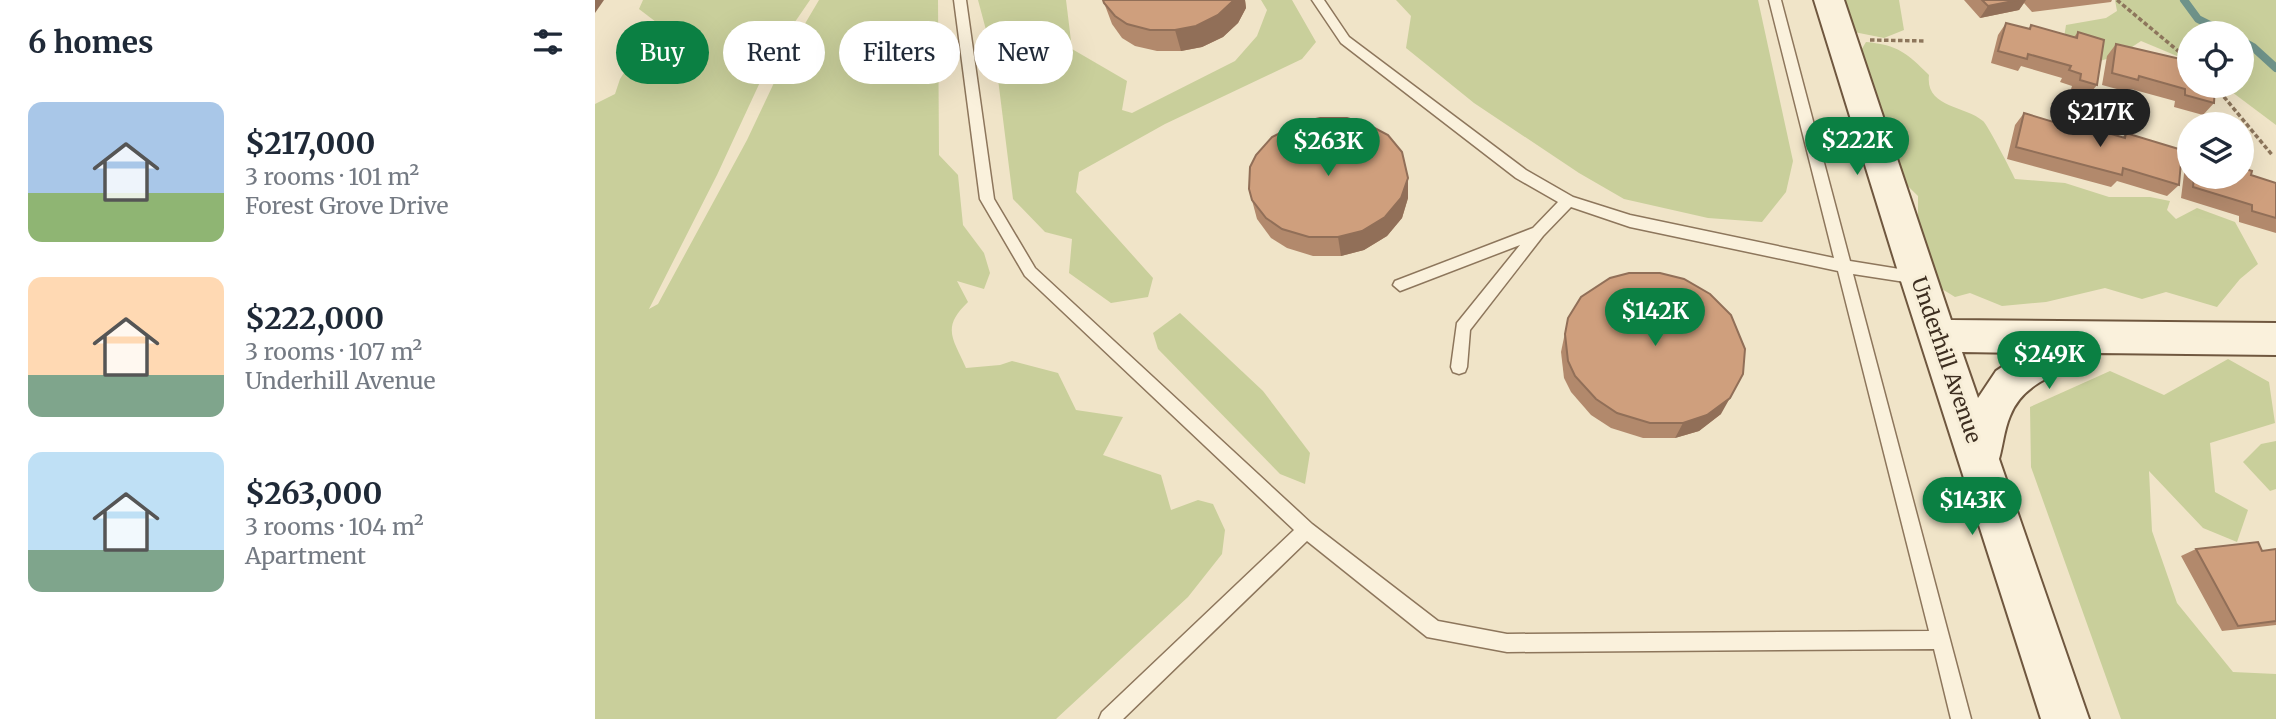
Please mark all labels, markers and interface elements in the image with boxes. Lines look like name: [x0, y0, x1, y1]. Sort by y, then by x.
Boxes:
chip: Buy: [616, 21, 709, 84]
chip: Rent: [723, 21, 825, 84]
chip: Filters: [839, 21, 960, 84]
chip: New: [974, 21, 1073, 84]
map controls: [2177, 21, 2254, 189]
button: locate: [2177, 21, 2254, 98]
text: 6 homes: [28, 23, 153, 61]
icon: filters: [529, 23, 567, 61]
pin: $217K: [2051, 90, 2149, 149]
text: $217K: [2066, 97, 2134, 126]
button: layers: [2177, 112, 2254, 189]
pin: $263K: [1279, 118, 1377, 178]
pin: $222K: [1808, 118, 1906, 177]
text: $217,000: [245, 124, 375, 162]
text: $222K: [1821, 125, 1893, 154]
text: $263K: [1293, 126, 1363, 155]
icon: home: [84, 130, 168, 214]
text: 3 rooms · 101 m²: [245, 162, 419, 191]
text: Forest Grove Drive: [245, 191, 449, 220]
street label: Underhill Avenue: [1905, 273, 1988, 447]
pin: $142K: [1606, 288, 1704, 348]
text: $142K: [1621, 296, 1689, 325]
text: $222,000: [245, 299, 384, 337]
icon: home: [84, 305, 168, 389]
pin: $249K: [2000, 332, 2098, 391]
text: 3 rooms · 107 m²: [245, 337, 422, 366]
text: $249K: [2013, 339, 2085, 368]
text: Underhill Avenue: [245, 366, 436, 395]
text: $263,000: [245, 474, 382, 512]
pin: $143K: [1923, 477, 2021, 537]
icon: home: [84, 480, 168, 564]
text: $143K: [1939, 485, 2005, 514]
text: 3 rooms · 104 m²: [245, 512, 424, 541]
text: Apartment: [245, 541, 366, 570]

